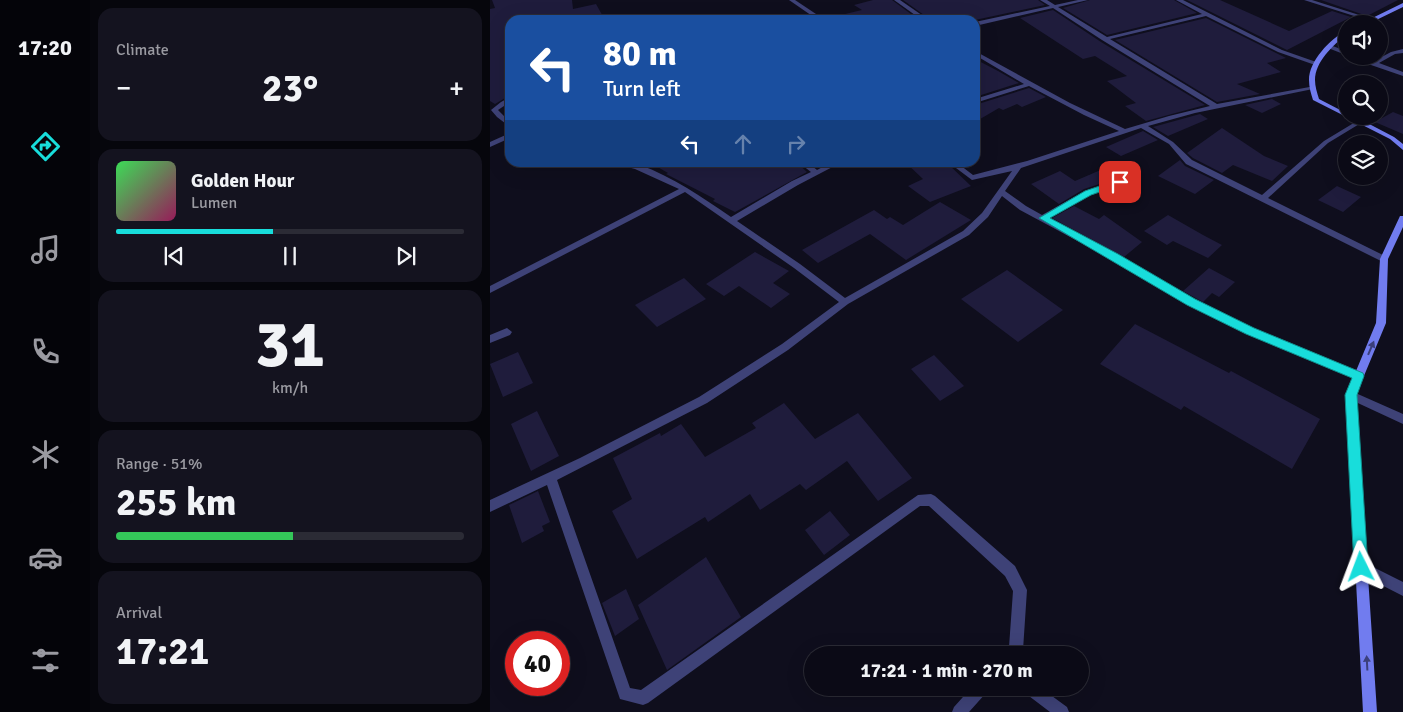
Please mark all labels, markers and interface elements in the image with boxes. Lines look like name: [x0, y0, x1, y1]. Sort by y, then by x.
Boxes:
map controls: [1338, 15, 1388, 185]
button: sound: [1338, 15, 1388, 65]
text: 80 m: [603, 32, 677, 75]
text: 17:20: [18, 34, 72, 61]
icon: left: [520, 35, 585, 100]
text: Climate: [116, 40, 169, 60]
text: 23°: [262, 65, 318, 112]
text: −: [116, 71, 131, 105]
text: +: [449, 71, 464, 105]
text: Turn left: [603, 75, 681, 102]
button: search: [1338, 75, 1388, 125]
icon: directions: [28, 129, 63, 164]
icon: left: [676, 130, 704, 158]
icon: ahead: [729, 130, 757, 158]
icon: right: [782, 130, 810, 158]
button: layers: [1338, 135, 1388, 185]
pin: [1099, 161, 1141, 203]
icon: arrive: [1106, 168, 1134, 196]
text: Golden Hour: [191, 169, 294, 193]
text: Lumen: [191, 193, 237, 213]
icon: music: [28, 232, 63, 267]
icon: previous: [160, 242, 188, 270]
icon: pause: [276, 242, 304, 270]
icon: next: [392, 242, 420, 270]
text: 31: [255, 305, 325, 385]
icon: phone: [28, 334, 63, 369]
one-way arrow: [1367, 341, 1375, 355]
text: km/h: [272, 378, 308, 398]
icon: climate: [28, 437, 63, 472]
text: Range · 51%: [116, 454, 202, 474]
text: 255 km: [116, 479, 237, 526]
icon: car: [28, 540, 63, 575]
position arrow: [1334, 540, 1386, 592]
text: Arrival: [116, 603, 162, 623]
text: 17:21: [116, 628, 209, 675]
speed limit sign: 40: [505, 631, 570, 696]
icon: filters: [28, 643, 63, 678]
one-way arrow: [1362, 655, 1370, 671]
text: 17:21 · 1 min · 270 m: [860, 659, 1033, 683]

